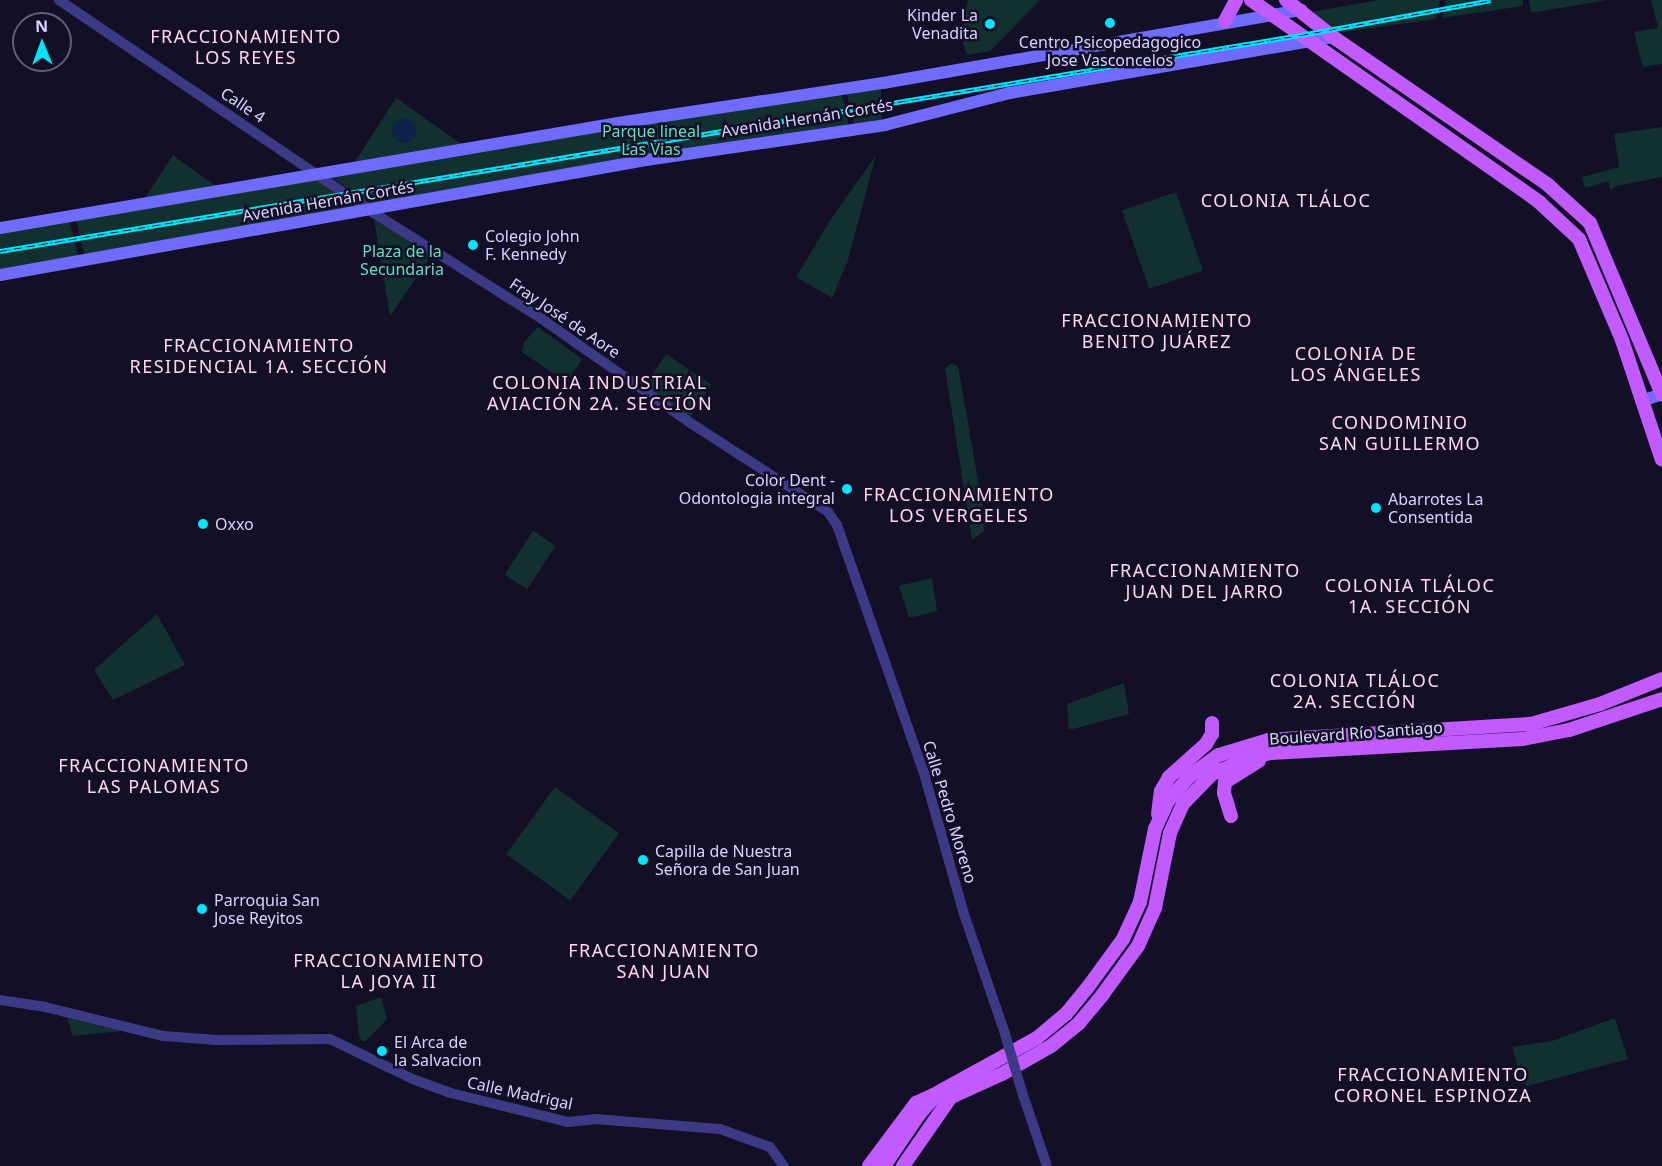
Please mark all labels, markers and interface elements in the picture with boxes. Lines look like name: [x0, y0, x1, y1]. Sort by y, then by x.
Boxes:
place label: Kinder La Venadita: [907, 5, 978, 43]
north arrow: [12, 12, 72, 72]
text: N: [35, 15, 48, 37]
marker: Centro Psicopedagogico Jose Vasconcelos: [1103, 16, 1117, 30]
marker: Kinder La Venadita: [983, 17, 997, 31]
district label: FRACCIONAMIENTO LOS REYES: [150, 26, 342, 68]
place label: Centro Psicopedagogico Jose Vasconcelos: [1019, 32, 1201, 70]
street label: Calle 4: [217, 83, 269, 127]
street label: Avenida Hernán Cortés: [720, 95, 894, 141]
park label: Parque lineal Las Vias: [602, 121, 700, 159]
street label: Avenida Hernán Cortés: [241, 176, 415, 226]
district label: COLONIA TLÁLOC: [1201, 189, 1371, 211]
place label: Colegio John F. Kennedy: [485, 226, 580, 264]
marker: Colegio John F. Kennedy: [466, 238, 480, 252]
park label: Plaza de la Secundaria: [360, 241, 444, 279]
street label: Fray José de Aore: [506, 274, 624, 362]
district label: FRACCIONAMIENTO BENITO JUÁREZ: [1061, 310, 1253, 352]
district label: FRACCIONAMIENTO RESIDENCIAL 1A. SECCIÓN: [129, 335, 389, 378]
district label: COLONIA DE LOS ÁNGELES: [1290, 343, 1422, 386]
district label: COLONIA INDUSTRIAL AVIACIÓN 2A. SECCIÓN: [487, 372, 713, 415]
district label: CONDOMINIO SAN GUILLERMO: [1319, 412, 1481, 454]
place label: Color Dent - Odontologia integral: [679, 470, 835, 508]
marker: Color Dent - Odontologia integral: [840, 482, 854, 496]
district label: FRACCIONAMIENTO LOS VERGELES: [863, 484, 1055, 526]
place label: Abarrotes La Consentida: [1388, 489, 1484, 527]
marker: Abarrotes La Consentida: [1369, 501, 1383, 515]
place label: Oxxo: [215, 514, 254, 534]
marker: Oxxo: [196, 517, 210, 531]
district label: FRACCIONAMIENTO JUAN DEL JARRO: [1109, 560, 1301, 602]
district label: COLONIA TLÁLOC 1A. SECCIÓN: [1325, 575, 1495, 618]
district label: COLONIA TLÁLOC 2A. SECCIÓN: [1270, 670, 1440, 712]
street label: Boulevard Río Santiago: [1268, 717, 1444, 749]
street label: Calle Pedro Moreno: [919, 738, 981, 886]
district label: FRACCIONAMIENTO LAS PALOMAS: [58, 755, 250, 798]
place label: Capilla de Nuestra Señora de San Juan: [655, 841, 800, 879]
marker: Capilla de Nuestra Señora de San Juan: [636, 853, 650, 867]
place label: Parroquia San Jose Reyitos: [214, 890, 320, 928]
marker: Parroquia San Jose Reyitos: [195, 902, 209, 916]
district label: FRACCIONAMIENTO SAN JUAN: [568, 940, 760, 982]
district label: FRACCIONAMIENTO LA JOYA II: [293, 950, 485, 992]
place label: El Arca de la Salvacion: [394, 1032, 482, 1070]
marker: El Arca de la Salvacion: [375, 1044, 389, 1058]
district label: FRACCIONAMIENTO CORONEL ESPINOZA: [1334, 1064, 1532, 1106]
street label: Calle Madrigal: [465, 1072, 575, 1114]

